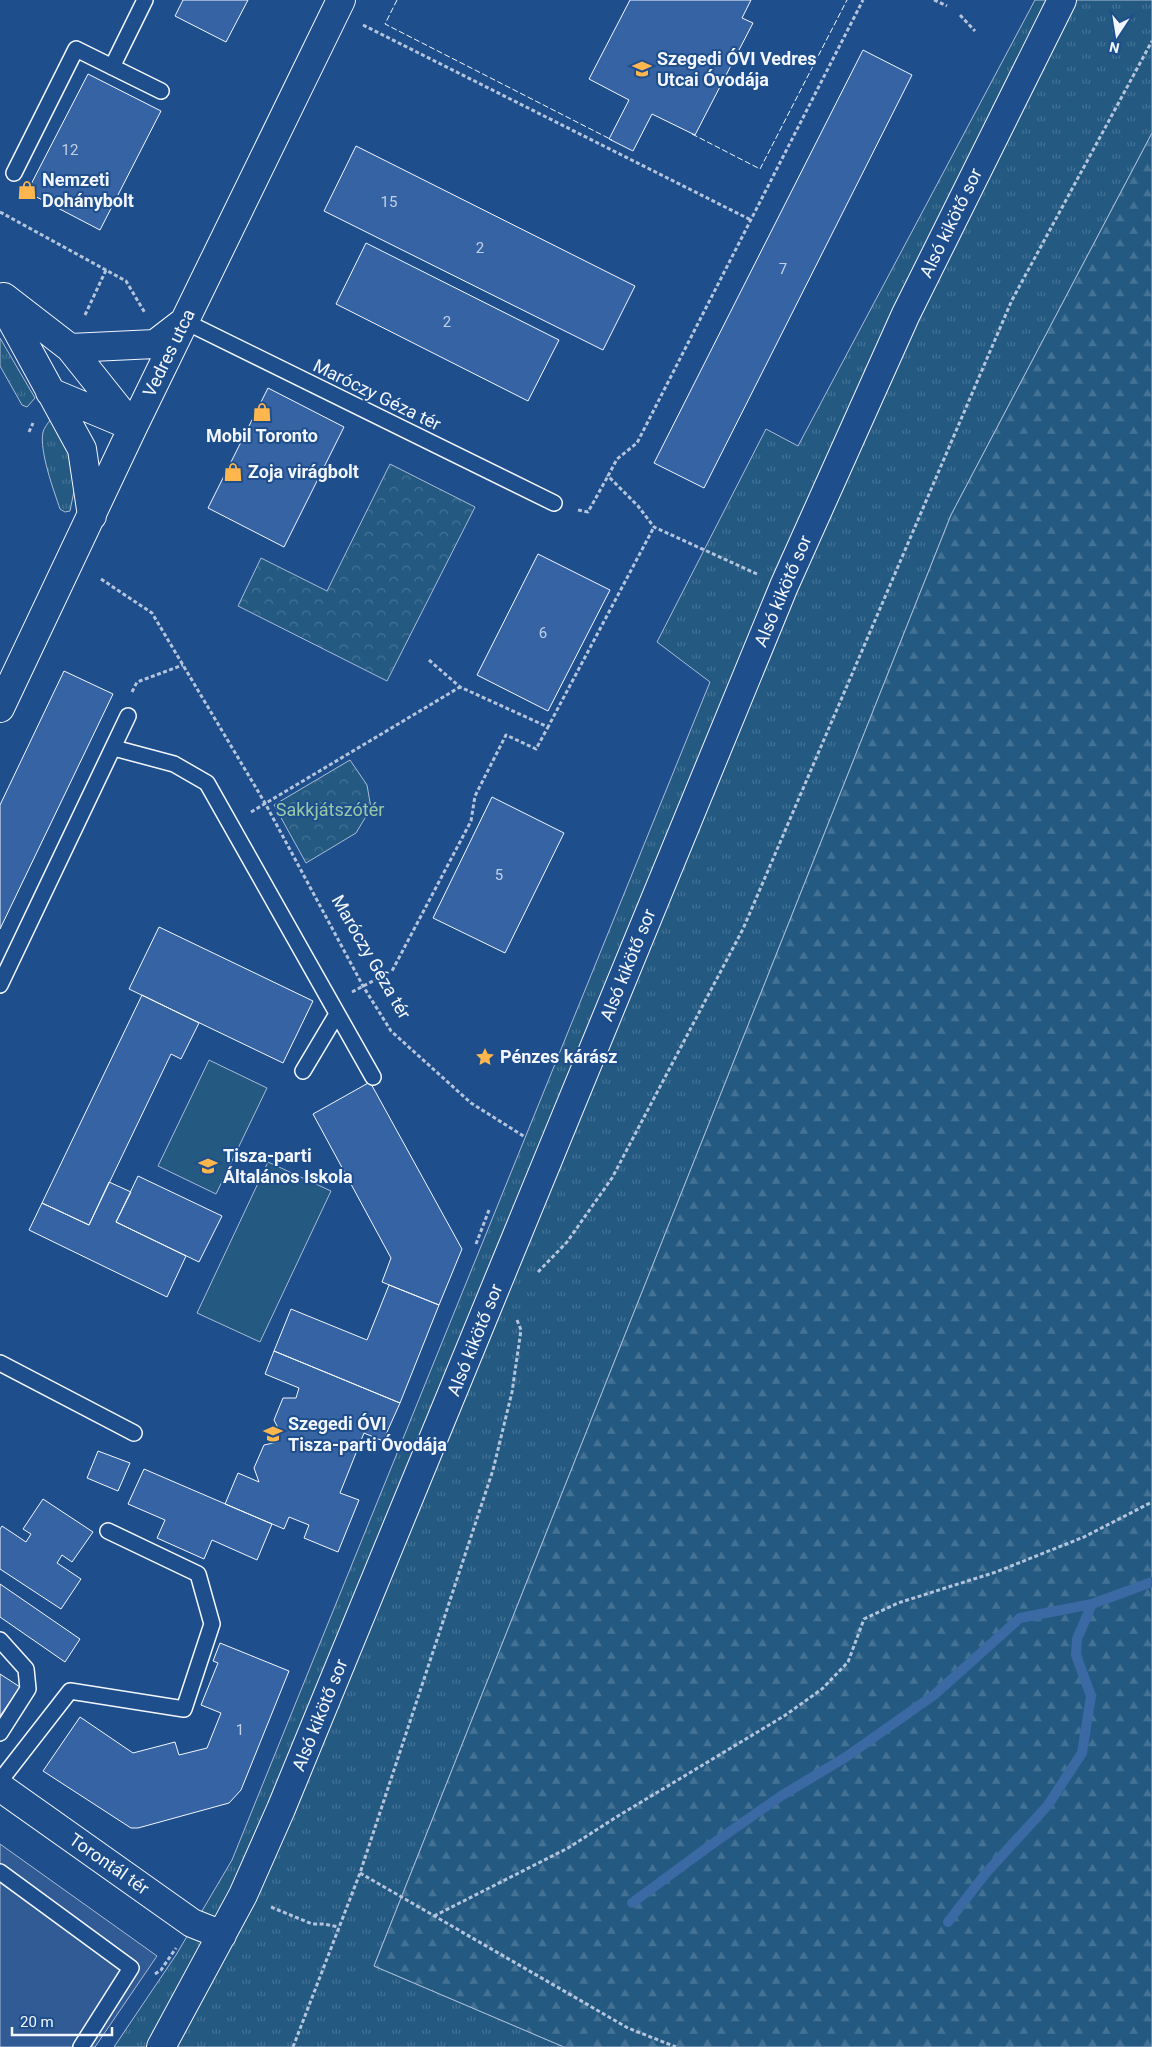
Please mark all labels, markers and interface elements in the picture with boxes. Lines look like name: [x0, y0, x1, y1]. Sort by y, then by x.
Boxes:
north arrow: [1092, 10, 1142, 60]
text: N: [1108, 39, 1121, 57]
place label: Szegedi ÓVI Vedres Utcai Óvodája: [657, 48, 817, 90]
school or university icon: Szegedi ÓVI Vedres Utcai Óvodája: [631, 58, 653, 80]
house number: 12: [62, 141, 78, 159]
street label: Alsó kikötő sor: [915, 165, 986, 281]
place label: Nemzeti Dohánybolt: [42, 169, 134, 211]
shop icon: Nemzeti Dohánybolt: [16, 179, 38, 201]
house number: 15: [381, 193, 397, 211]
house number: 2: [476, 239, 484, 257]
house number: 7: [779, 260, 787, 278]
street label: Vedres utca: [138, 305, 199, 400]
house number: 2: [443, 313, 451, 331]
street label: Maróczy Géza tér: [310, 355, 445, 435]
shop icon: Mobil Toronto: [251, 401, 273, 423]
place label: Mobil Toronto: [206, 425, 318, 446]
shop icon: Zoja virágbolt: [222, 461, 244, 483]
place label: Zoja virágbolt: [248, 461, 359, 482]
street label: Alsó kikötő sor: [750, 532, 815, 650]
house number: 6: [539, 624, 547, 642]
park label: Sakkjátszótér: [276, 799, 384, 820]
house number: 5: [495, 866, 503, 884]
street label: Maróczy Géza tér: [327, 891, 415, 1022]
street label: Alsó kikötő sor: [595, 906, 660, 1024]
place icon: Pénzes kárász: [474, 1046, 496, 1068]
place label: Pénzes kárász: [500, 1046, 617, 1067]
place label: Tisza-parti Általános Iskola: [223, 1145, 353, 1187]
school or university icon: Tisza-parti Általános Iskola: [197, 1155, 219, 1177]
street label: Alsó kikötő sor: [442, 1281, 507, 1399]
place label: Szegedi ÓVI Tisza-parti Óvodája: [288, 1413, 447, 1455]
school or university icon: Szegedi ÓVI Tisza-parti Óvodája: [262, 1423, 284, 1445]
street label: Alsó kikötő sor: [287, 1656, 352, 1774]
house number: 1: [236, 1721, 244, 1739]
street label: Torontál tér: [65, 1829, 153, 1899]
scale bar: [12, 2004, 112, 2036]
text: 20 m: [20, 2013, 54, 2031]

